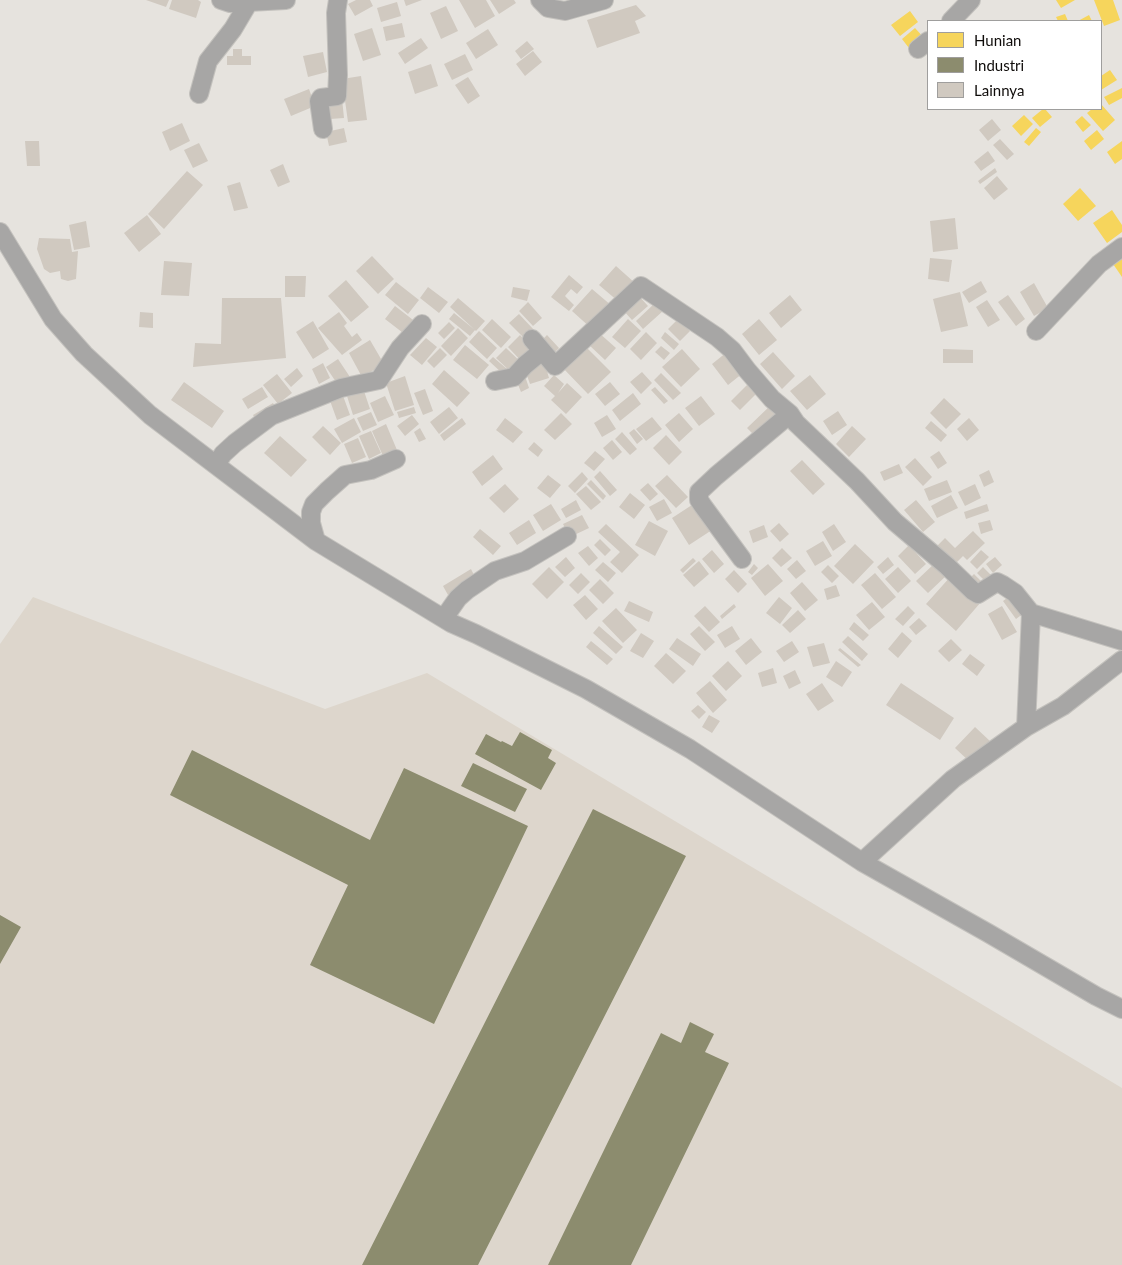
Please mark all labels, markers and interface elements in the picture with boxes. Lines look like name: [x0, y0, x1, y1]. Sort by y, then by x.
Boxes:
legend: [927, 20, 1102, 110]
text: Hunian: [974, 31, 1021, 49]
text: Industri: [974, 56, 1024, 74]
text: Lainnya: [974, 81, 1024, 99]

